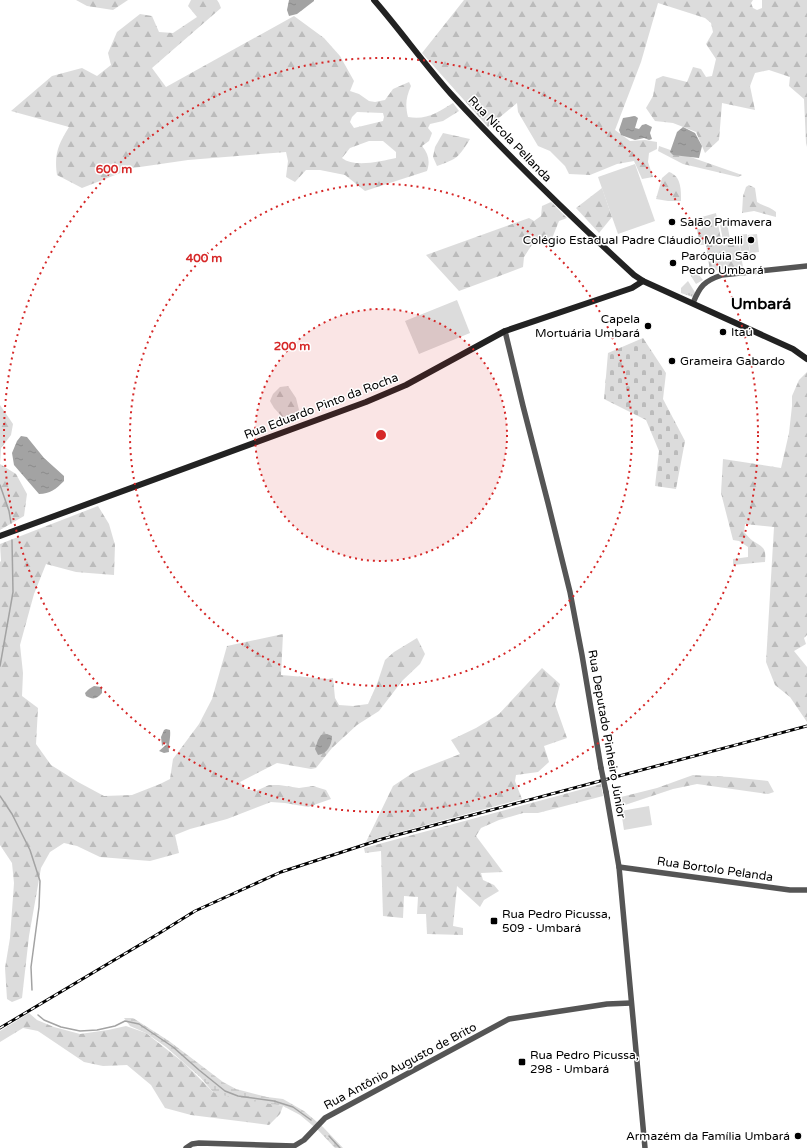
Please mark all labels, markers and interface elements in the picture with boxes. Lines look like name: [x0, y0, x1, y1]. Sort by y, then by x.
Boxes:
street label: Rua Nicola Pellanda: [465, 93, 555, 185]
text: 600 m: [96, 162, 132, 176]
place label: Salão Primavera: [680, 215, 772, 229]
marker: Salão Primavera: [667, 217, 677, 227]
place label: Colégio Estadual Padre Cláudio Morelli: [523, 233, 743, 247]
marker: Colégio Estadual Padre Cláudio Morelli: [746, 235, 756, 245]
place label: Paróquia São Pedro Umbará: [681, 249, 764, 277]
text: 400 m: [186, 251, 222, 265]
marker: Paróquia São Pedro Umbará: [668, 258, 678, 268]
district label: Umbará: [731, 294, 791, 314]
place label: Capela Mortuária Umbará: [535, 312, 640, 340]
marker: Capela Mortuária Umbará: [643, 321, 653, 331]
place label: Itaú: [731, 325, 753, 339]
marker: Itaú: [718, 327, 728, 337]
text: 200 m: [274, 339, 310, 353]
place label: Grameira Gabardo: [680, 354, 785, 368]
marker: Grameira Gabardo: [667, 356, 677, 366]
street label: Rua Eduardo Pinto da Rocha: [242, 370, 400, 442]
centre of rings: [374, 428, 388, 442]
street label: Rua Deputado Pinheiro Júnior: [585, 649, 629, 820]
street label: Rua Bortolo Pelanda: [656, 854, 774, 884]
place label: Rua Pedro Picussa, 509 - Umbará: [502, 907, 611, 935]
marker: Rua Pedro Picussa, 509 - Umbará: [489, 916, 499, 926]
street label: Rua Antônio Augusto de Brito: [321, 1020, 479, 1112]
place label: Rua Pedro Picussa, 298 - Umbará: [530, 1048, 639, 1076]
marker: Rua Pedro Picussa, 298 - Umbará: [517, 1057, 527, 1067]
place label: Armazém da Família Umbará: [626, 1129, 790, 1143]
marker: Armazém da Família Umbará: [793, 1131, 803, 1141]

